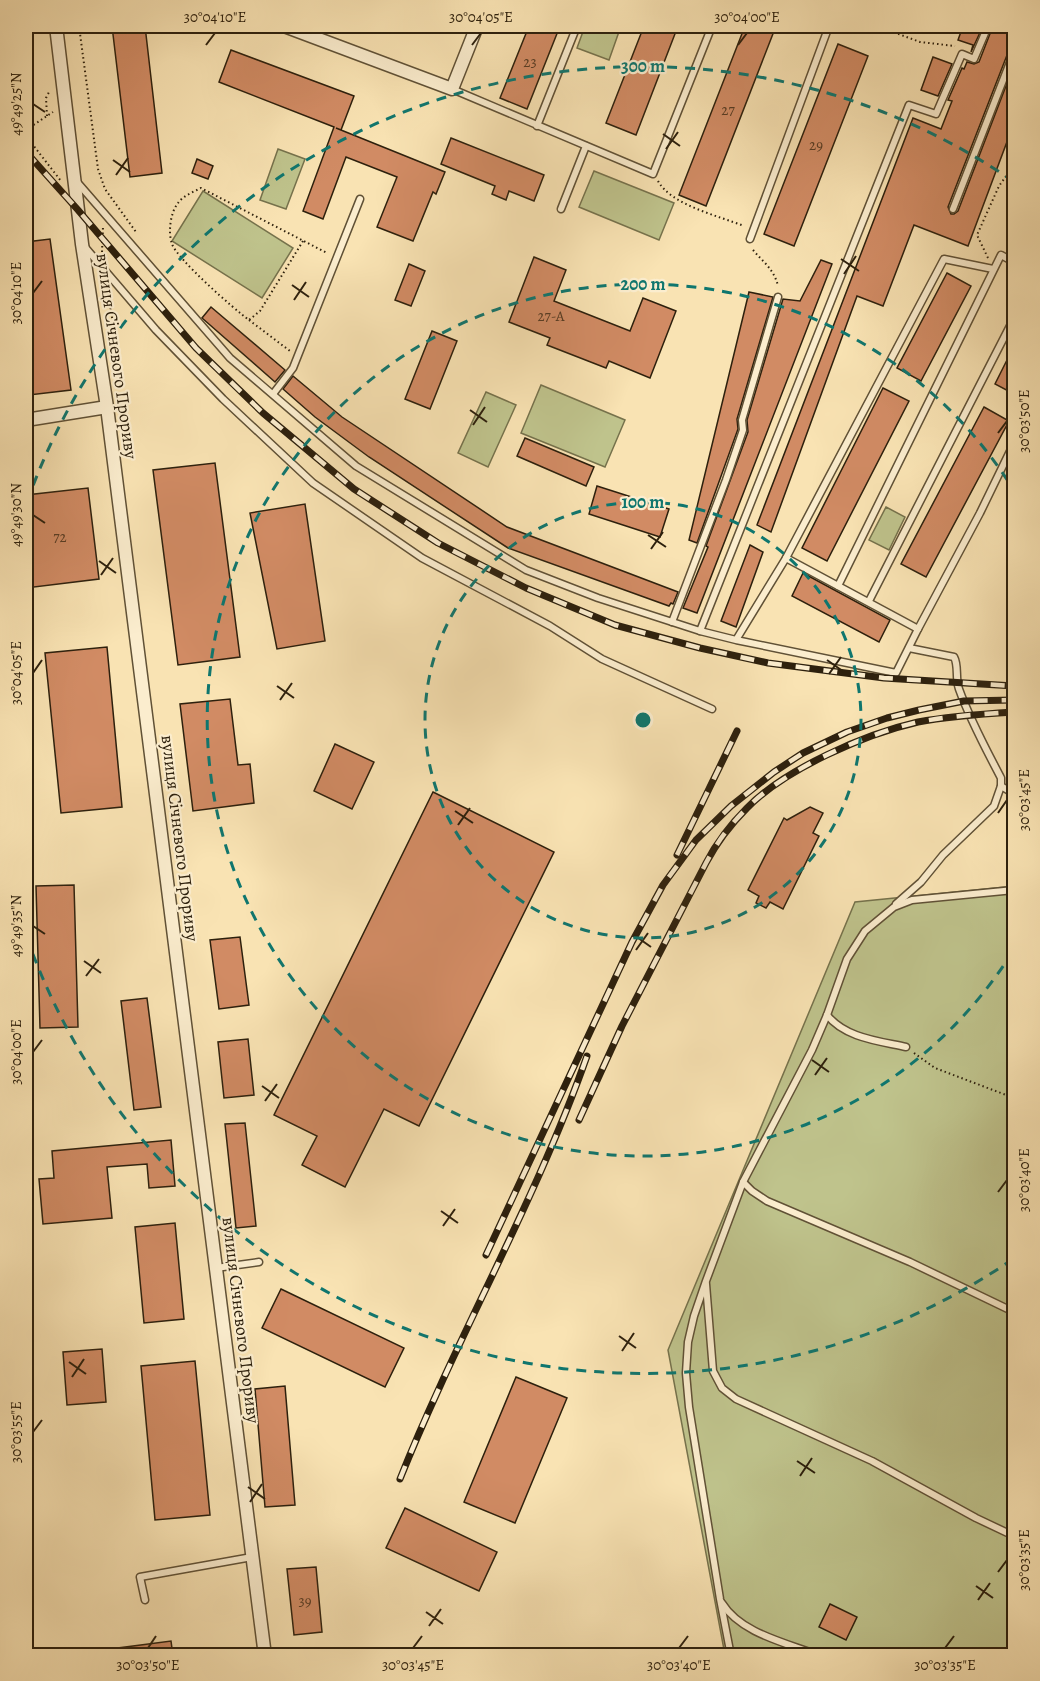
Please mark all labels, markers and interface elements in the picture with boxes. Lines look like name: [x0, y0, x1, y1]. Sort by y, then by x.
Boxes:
text: 30°04'10"E: [184, 7, 246, 27]
text: 30°04'05"E: [449, 7, 513, 27]
text: 30°04'00"E: [714, 7, 780, 27]
house number: 23: [523, 52, 537, 72]
text: 300 m: [621, 54, 665, 78]
text: 49°49'25"N: [6, 72, 26, 136]
house number: 27: [721, 100, 735, 120]
house number: 29: [809, 135, 823, 155]
street label: вулиця Січневого Прориву: [91, 252, 143, 461]
text: 30°04'10"E: [6, 262, 26, 324]
text: 200 m: [620, 272, 666, 296]
house number: 27-А: [537, 306, 565, 326]
text: 30°03'50"E: [1014, 389, 1034, 453]
text: 49°49'30"N: [6, 483, 26, 547]
text: 100 m: [622, 490, 664, 514]
house number: 72: [53, 527, 67, 547]
text: 30°04'05"E: [6, 641, 26, 705]
centre of rings: [633, 710, 653, 730]
street label: вулиця Січневого Прориву: [155, 733, 205, 943]
text: 30°03'45"E: [1014, 769, 1034, 831]
text: 49°49'35"N: [6, 895, 26, 957]
text: 30°04'00"E: [6, 1019, 26, 1085]
text: 30°03'40"E: [1014, 1148, 1034, 1212]
street label: вулиця Січневого Прориву: [216, 1215, 266, 1425]
text: 30°03'55"E: [6, 1401, 26, 1463]
text: 30°03'35"E: [1014, 1529, 1034, 1591]
house number: 39: [298, 1591, 312, 1611]
text: 30°03'50"E: [116, 1655, 180, 1675]
text: 30°03'45"E: [382, 1655, 444, 1675]
text: 30°03'40"E: [647, 1655, 711, 1675]
text: 30°03'35"E: [914, 1655, 976, 1675]

